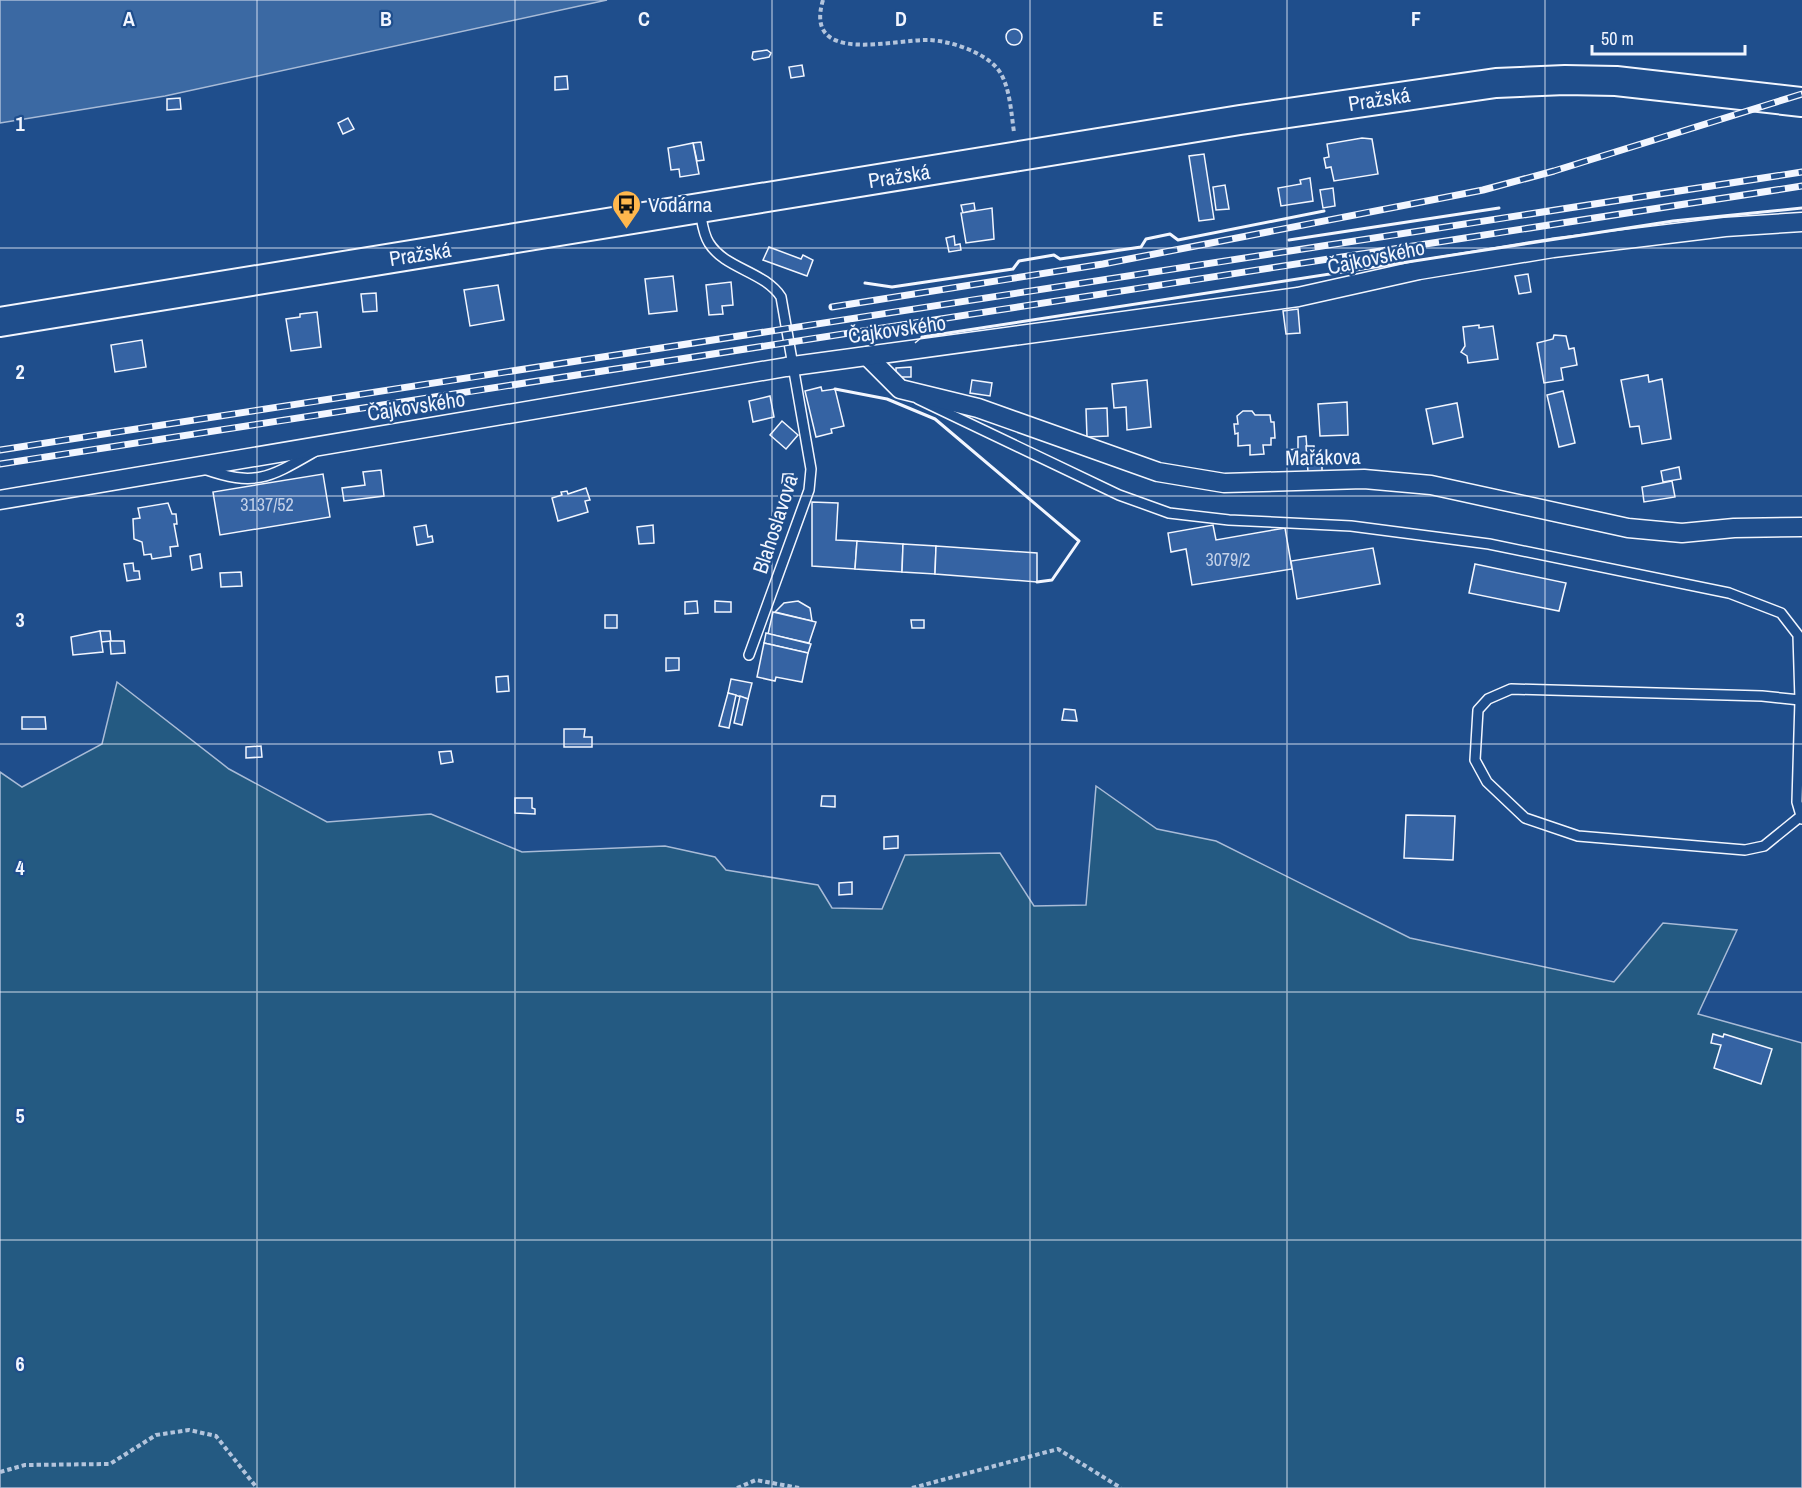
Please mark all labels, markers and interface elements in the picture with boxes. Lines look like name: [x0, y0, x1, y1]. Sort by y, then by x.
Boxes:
text: A: [123, 5, 135, 32]
text: B: [380, 5, 392, 32]
text: C: [638, 5, 650, 32]
text: D: [895, 5, 907, 32]
text: E: [1153, 5, 1164, 32]
text: F: [1411, 5, 1421, 32]
scale bar: [1592, 18, 1745, 56]
text: 50 m: [1601, 26, 1634, 51]
street label: Pražská: [1346, 80, 1412, 118]
text: 1: [15, 110, 25, 137]
street label: Pražská: [866, 157, 932, 195]
bus stop icon: Vodárna: [611, 188, 643, 230]
place label: Vodárna: [648, 190, 713, 219]
street label: Čajkovského: [1325, 233, 1427, 281]
street label: Pražská: [387, 235, 453, 273]
street label: Čajkovského: [846, 308, 948, 350]
text: 2: [15, 358, 25, 385]
street label: Čajkovského: [365, 384, 467, 428]
street label: Mařákova: [1285, 442, 1361, 472]
street label: Blahoslavova: [745, 470, 805, 577]
house number: 3137/52: [240, 492, 294, 517]
house number: 3079/2: [1205, 547, 1251, 572]
text: 3: [15, 606, 25, 633]
text: 4: [15, 854, 25, 881]
text: 5: [15, 1102, 25, 1129]
text: 6: [15, 1350, 25, 1377]

